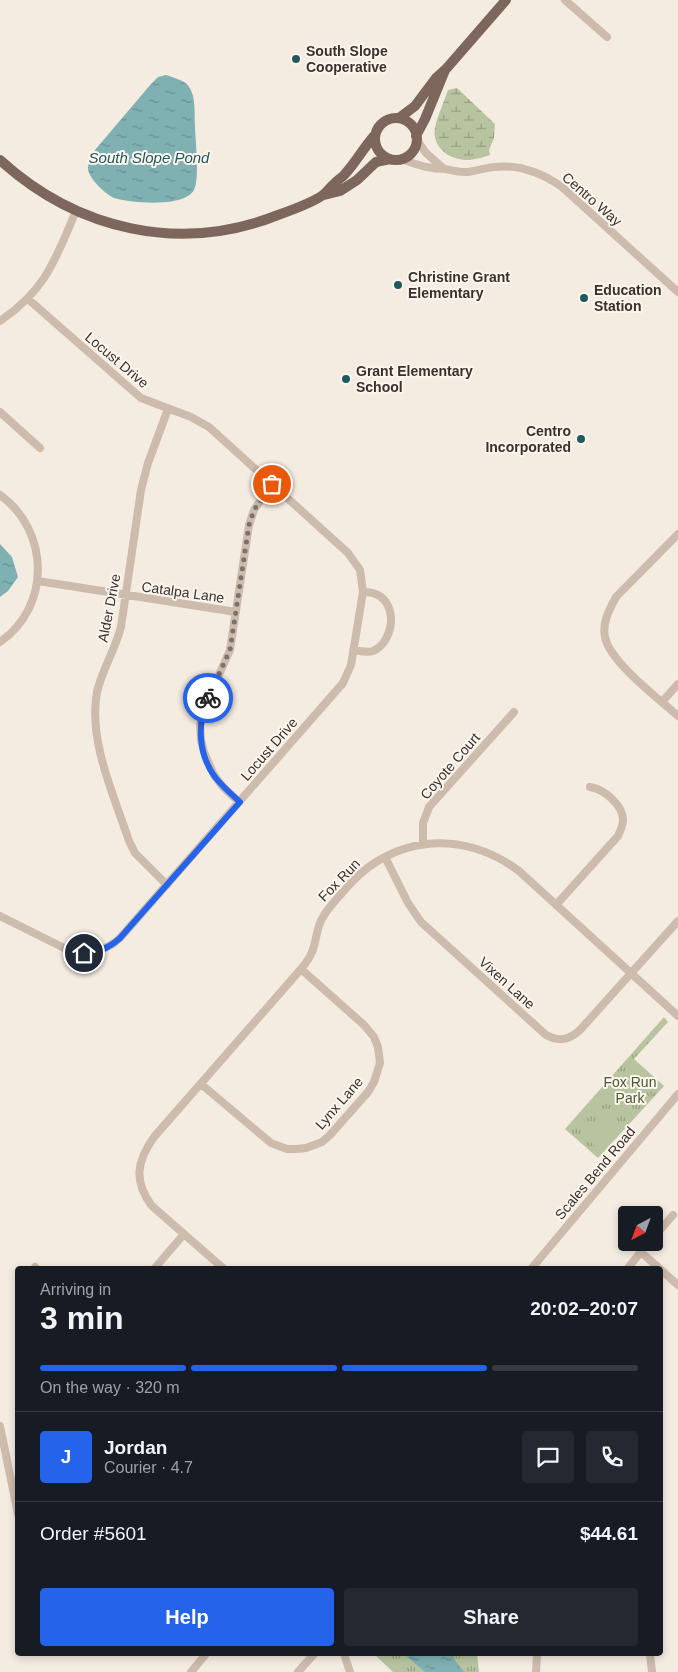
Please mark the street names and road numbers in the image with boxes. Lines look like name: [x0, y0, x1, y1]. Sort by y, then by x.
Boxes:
street label: Centro Way: [559, 169, 625, 229]
street label: Locust Drive: [82, 329, 152, 391]
street label: Alder Drive: [95, 572, 123, 644]
street label: Catalpa Lane: [141, 578, 226, 606]
street label: Locust Drive: [237, 714, 301, 784]
street label: Coyote Court: [417, 730, 483, 802]
street label: Fox Run: [315, 855, 363, 905]
street label: Vixen Lane: [476, 954, 538, 1012]
street label: Lynx Lane: [312, 1073, 366, 1132]
street label: Scales Bend Road: [552, 1123, 638, 1223]

